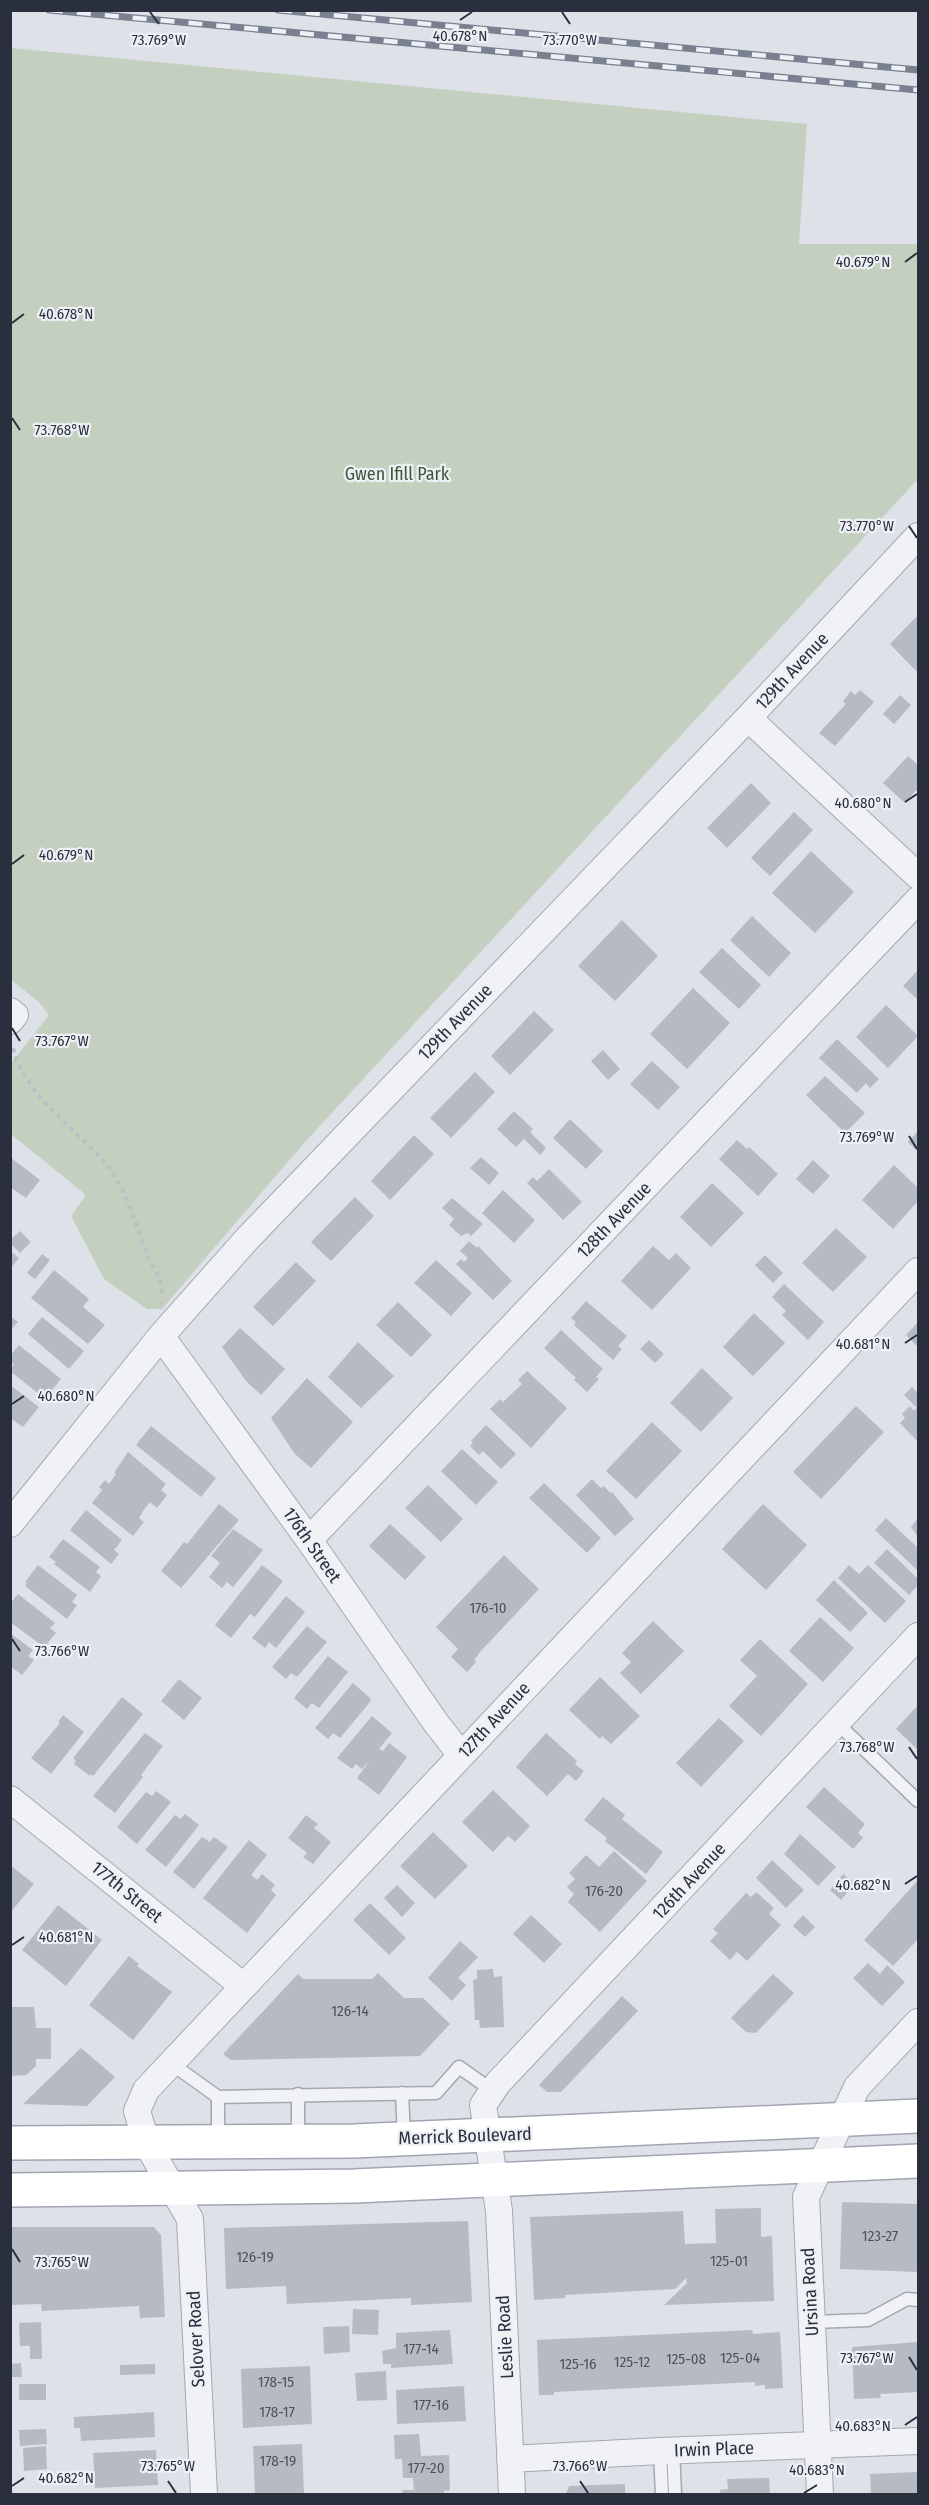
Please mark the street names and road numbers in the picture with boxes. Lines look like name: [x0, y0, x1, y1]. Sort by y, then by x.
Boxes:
street label: 129th Avenue: [751, 628, 833, 714]
street label: 129th Avenue: [413, 979, 497, 1065]
street label: 128th Avenue: [572, 1177, 656, 1263]
street label: 176th Street: [278, 1503, 346, 1587]
street label: 127th Avenue: [453, 1677, 535, 1763]
street label: 126th Avenue: [648, 1838, 730, 1924]
street label: 177th Street: [87, 1857, 167, 1928]
street label: Merrick Boulevard: [398, 2123, 532, 2149]
street label: Ursina Road: [797, 2247, 823, 2337]
street label: Selover Road: [182, 2290, 210, 2388]
street label: Leslie Road: [492, 2295, 518, 2379]
street label: Irwin Place: [674, 2437, 754, 2461]

